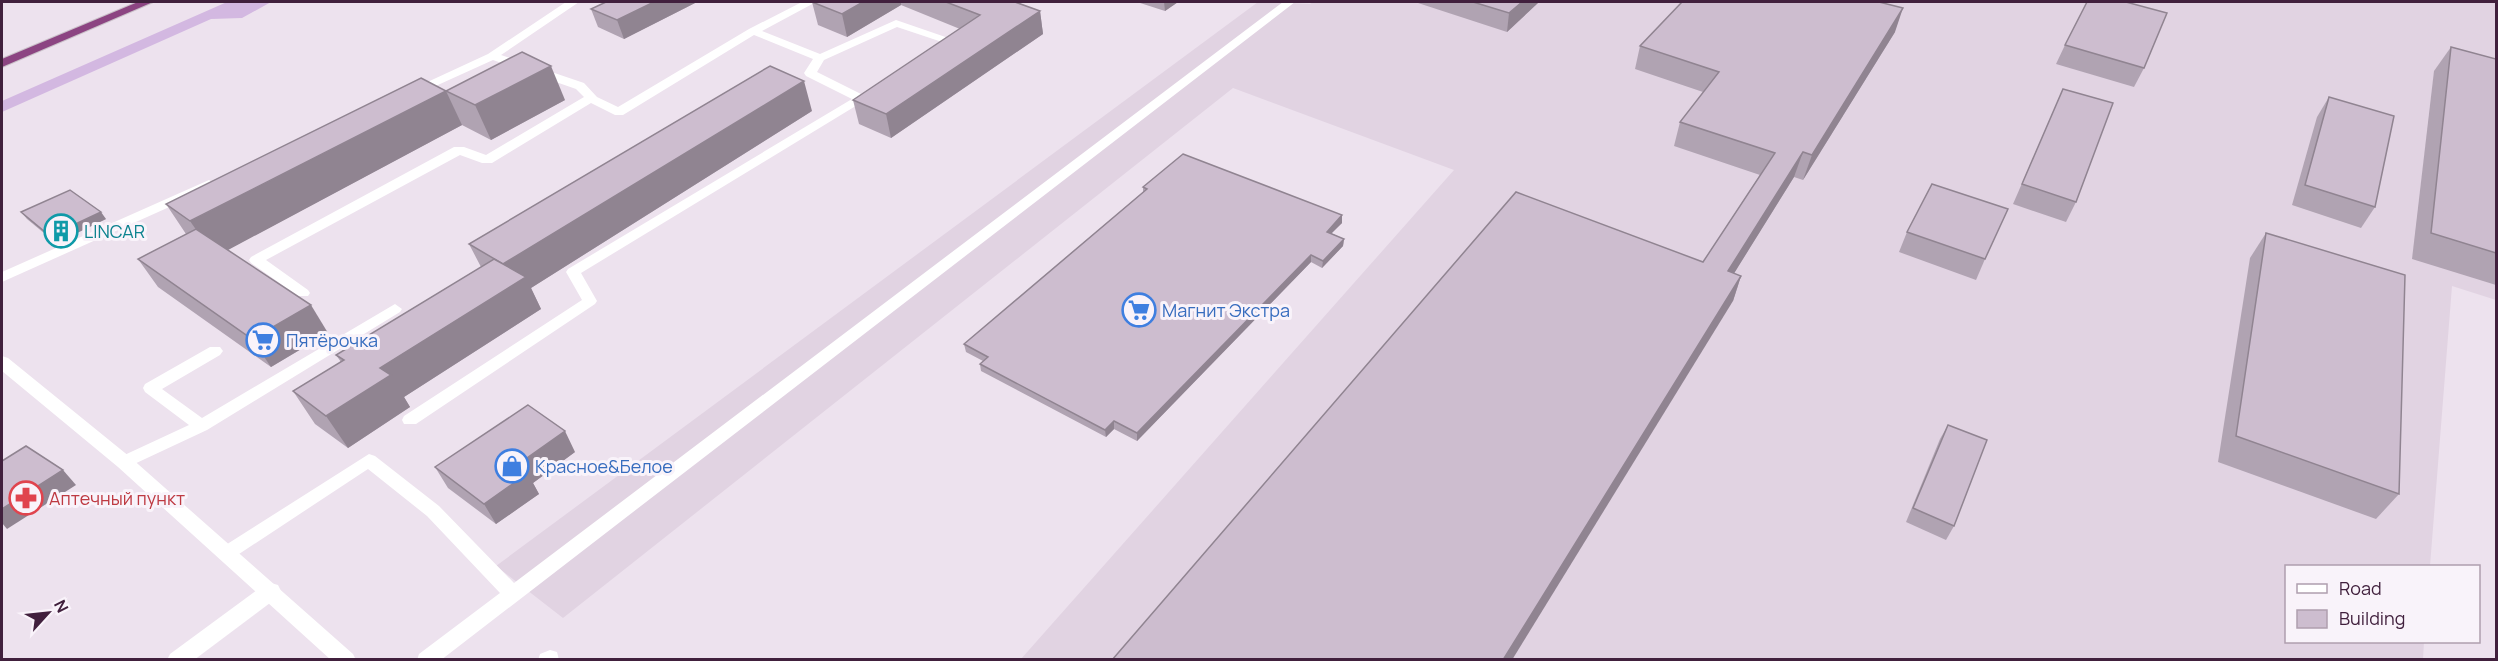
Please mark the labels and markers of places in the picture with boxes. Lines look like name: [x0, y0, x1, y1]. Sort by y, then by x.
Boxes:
building icon: LINCAR: [43, 213, 79, 249]
place label: LINCAR: [84, 219, 145, 243]
supermarket icon: Магнит Экстра: [1121, 292, 1157, 328]
place label: Магнит Экстра: [1162, 298, 1290, 322]
supermarket icon: Пятёрочка: [245, 322, 281, 358]
place label: Пятёрочка: [286, 328, 378, 352]
shop icon: Красное&Белое: [494, 448, 530, 484]
place label: Красное&Белое: [535, 454, 673, 478]
pharmacy icon: Аптечный пункт: [8, 480, 44, 516]
place label: Аптечный пункт: [49, 486, 185, 510]

